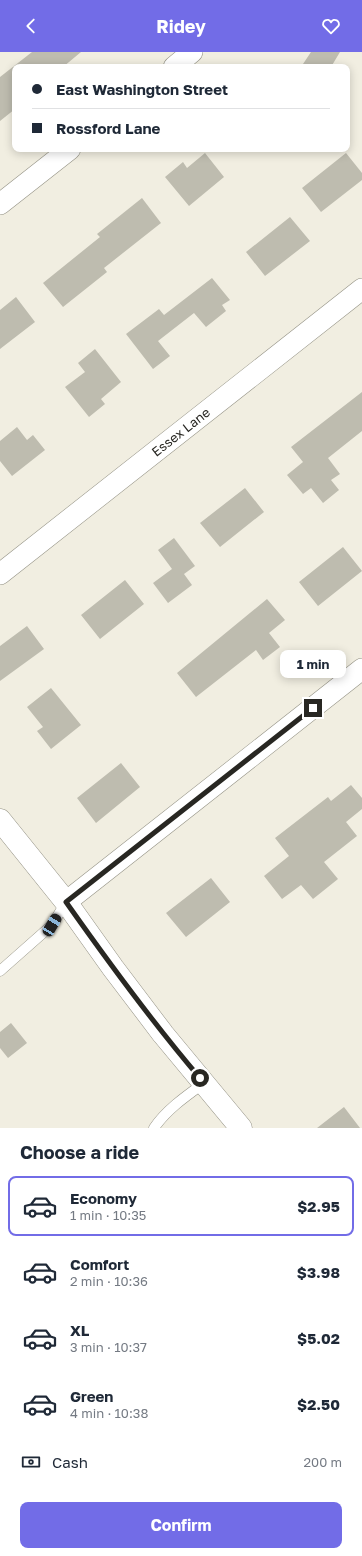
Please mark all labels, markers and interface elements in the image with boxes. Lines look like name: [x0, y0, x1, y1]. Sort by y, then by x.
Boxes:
icon: back: [20, 15, 42, 37]
text: Ridey: [156, 15, 206, 37]
icon: heart: [320, 15, 342, 37]
text: East Washington Street: [56, 80, 228, 98]
text: Rossford Lane: [56, 119, 160, 137]
street label: Essex Lane: [148, 404, 213, 460]
callout: 1 min: [280, 650, 346, 678]
text: 1 min: [297, 656, 329, 672]
route end: [304, 699, 322, 717]
car: [41, 912, 63, 938]
route start: [191, 1069, 209, 1087]
text: Choose a ride: [20, 1141, 139, 1163]
icon: car: [22, 1188, 58, 1224]
text: Economy: [70, 1189, 137, 1207]
text: $2.95: [297, 1197, 340, 1215]
text: 1 min · 10:35: [70, 1207, 146, 1223]
icon: car: [22, 1254, 58, 1290]
text: Comfort: [70, 1255, 129, 1273]
text: $3.98: [297, 1263, 340, 1281]
text: 2 min · 10:36: [70, 1273, 148, 1289]
icon: car: [22, 1320, 58, 1356]
text: XL: [70, 1321, 89, 1339]
text: $5.02: [297, 1329, 340, 1347]
text: 3 min · 10:37: [70, 1339, 147, 1355]
icon: car: [22, 1386, 58, 1422]
text: Green: [70, 1387, 113, 1405]
text: $2.50: [297, 1395, 340, 1413]
text: 4 min · 10:38: [70, 1405, 148, 1421]
icon: cash: [20, 1451, 42, 1473]
text: Cash: [52, 1453, 88, 1471]
text: 200 m: [304, 1454, 342, 1470]
button: Confirm: [20, 1502, 342, 1548]

